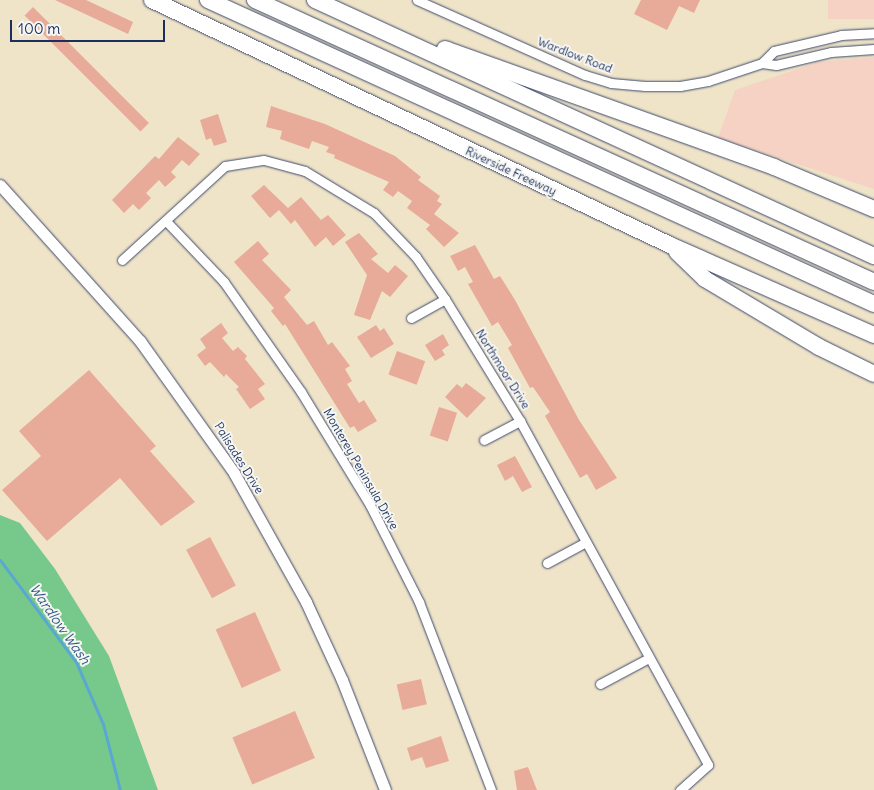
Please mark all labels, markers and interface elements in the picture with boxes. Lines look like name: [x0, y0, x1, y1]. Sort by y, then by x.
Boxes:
scale bar: [12, 10, 168, 42]
text: 100 m: [18, 19, 60, 38]
street label: Wardlow Road: [536, 34, 614, 76]
street label: Riverside Freeway: [463, 144, 559, 198]
street label: Northmoor Drive: [473, 327, 533, 411]
street label: Monterey Peninsula Drive: [320, 406, 402, 532]
street label: Palisades Drive: [211, 420, 267, 496]
water label: Wardlow Wash: [26, 581, 94, 667]

